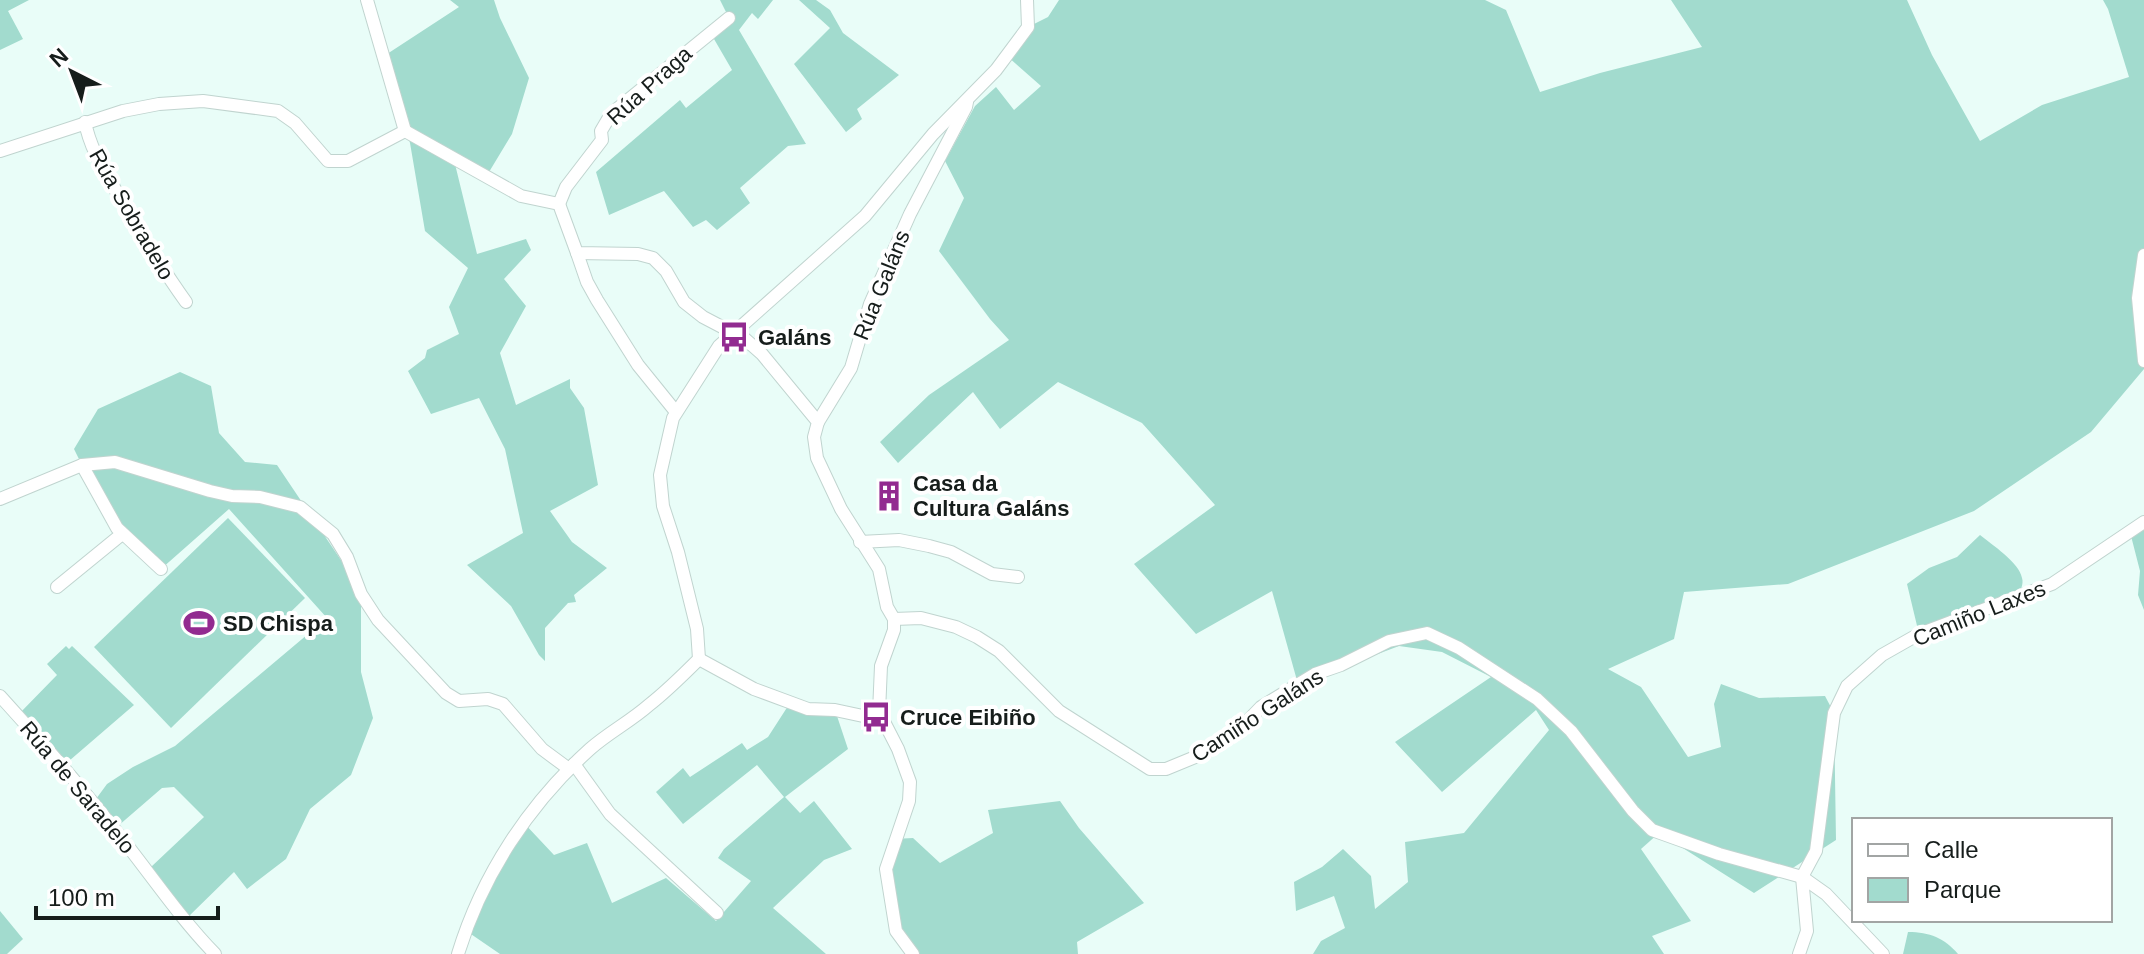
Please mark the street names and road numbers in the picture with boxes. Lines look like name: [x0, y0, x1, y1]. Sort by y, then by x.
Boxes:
street label: Rúa Praga: [602, 40, 697, 130]
street label: Rúa Sobradelo: [84, 144, 179, 284]
street label: Rúa Galáns: [848, 227, 915, 344]
street label: Camiño Laxes: [1909, 576, 2049, 651]
street label: Camiño Galáns: [1187, 664, 1328, 767]
street label: Rúa de Saradelo: [15, 716, 140, 859]

